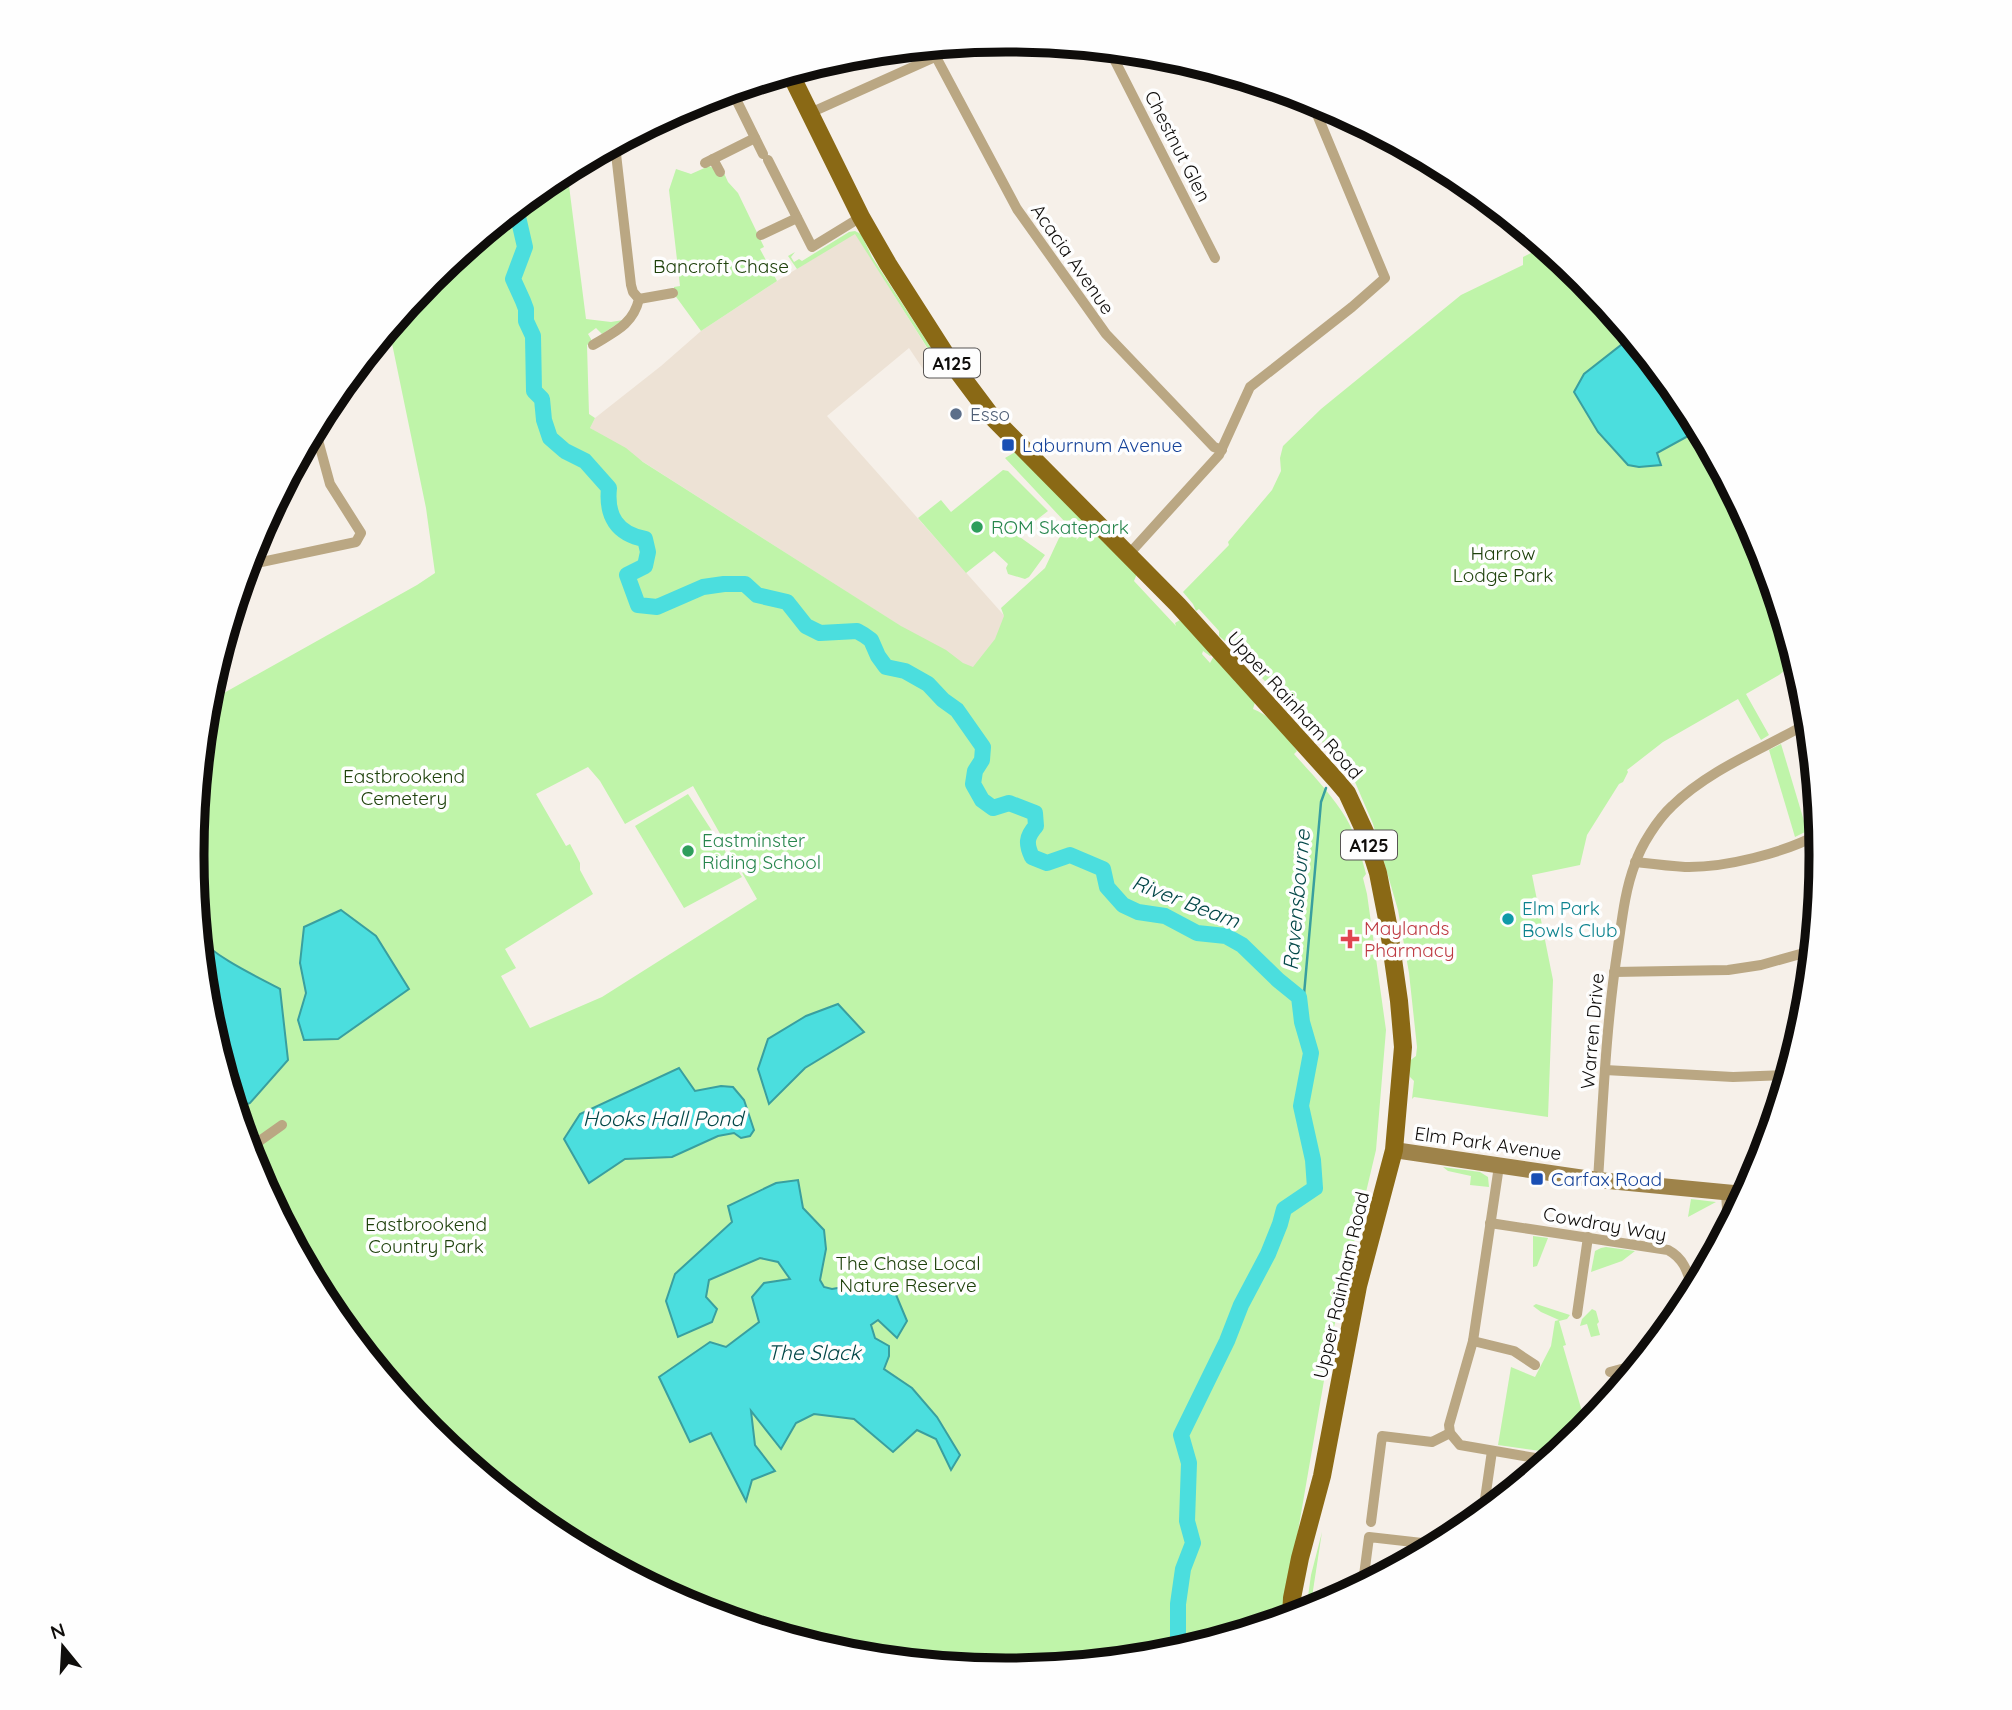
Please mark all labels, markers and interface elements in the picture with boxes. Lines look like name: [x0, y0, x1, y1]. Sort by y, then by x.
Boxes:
street label: Chestnut Glen: [1140, 86, 1216, 206]
street label: Acacia Avenue: [1026, 199, 1120, 319]
park label: Bancroft Chase: [653, 254, 789, 278]
road number: A125: [924, 348, 980, 377]
place label: Esso: [970, 402, 1010, 426]
marker: Esso: [948, 406, 964, 422]
place label: Laburnum Avenue: [1022, 433, 1183, 457]
marker: Laburnum Avenue: [1000, 437, 1016, 453]
place label: ROM Skatepark: [991, 515, 1129, 539]
marker: ROM Skatepark: [969, 519, 985, 535]
park label: Harrow Lodge Park: [1453, 541, 1553, 587]
street label: Upper Rainham Road: [1222, 626, 1368, 784]
park label: Eastbrookend Cemetery: [343, 764, 465, 810]
place label: Eastminster Riding School: [702, 828, 821, 874]
water label: Ravensbourne: [1277, 828, 1315, 971]
road number: A125: [1341, 830, 1397, 860]
marker: Eastminster Riding School: [680, 843, 696, 859]
water label: River Beam: [1129, 869, 1244, 934]
place label: Elm Park Bowls Club: [1522, 896, 1618, 942]
marker: Elm Park Bowls Club: [1500, 911, 1516, 927]
place label: Maylands Pharmacy: [1364, 916, 1454, 962]
marker: Maylands Pharmacy: [1342, 931, 1358, 947]
street label: Warren Drive: [1575, 972, 1609, 1090]
water label: Hooks Hall Pond: [583, 1105, 745, 1131]
street label: Elm Park Avenue: [1413, 1121, 1563, 1165]
place label: Carfax Road: [1551, 1167, 1662, 1191]
marker: Carfax Road: [1529, 1171, 1545, 1187]
street label: Upper Rainham Road: [1308, 1189, 1374, 1381]
street label: Cowdray Way: [1541, 1201, 1669, 1247]
park label: Eastbrookend Country Park: [365, 1212, 487, 1258]
park label: The Chase Local Nature Reserve: [835, 1251, 981, 1297]
water label: The Slack: [767, 1339, 863, 1365]
north arrow: [28, 1612, 98, 1682]
text: N: [47, 1617, 68, 1644]

